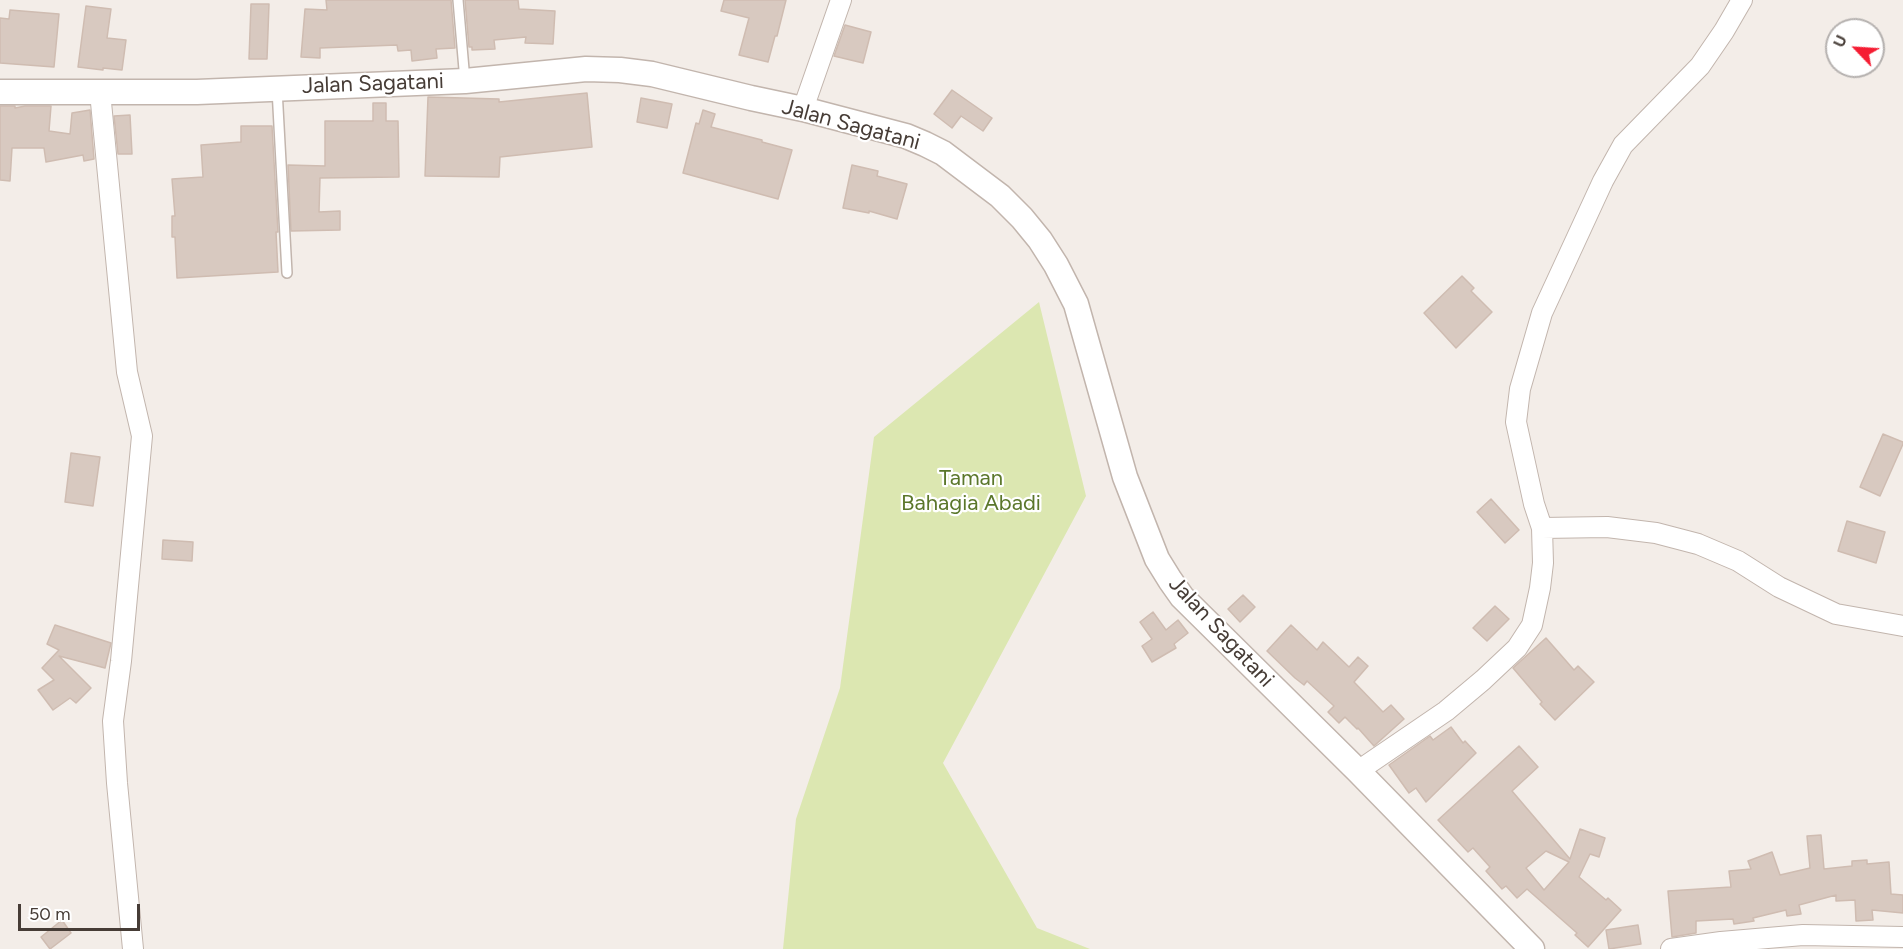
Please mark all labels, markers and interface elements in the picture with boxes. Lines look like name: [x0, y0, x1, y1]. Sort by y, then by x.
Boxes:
north arrow: [1825, 18, 1885, 78]
text: U: [1829, 32, 1851, 50]
street label: Jalan Sagatani: [302, 68, 444, 100]
street label: Jalan Sagatani: [779, 94, 923, 156]
park label: Taman Bahagia Abadi: [901, 466, 1041, 518]
street label: Jalan Sagatani: [1163, 571, 1279, 693]
scale bar: [21, 892, 142, 930]
text: 50 m: [29, 903, 71, 925]

